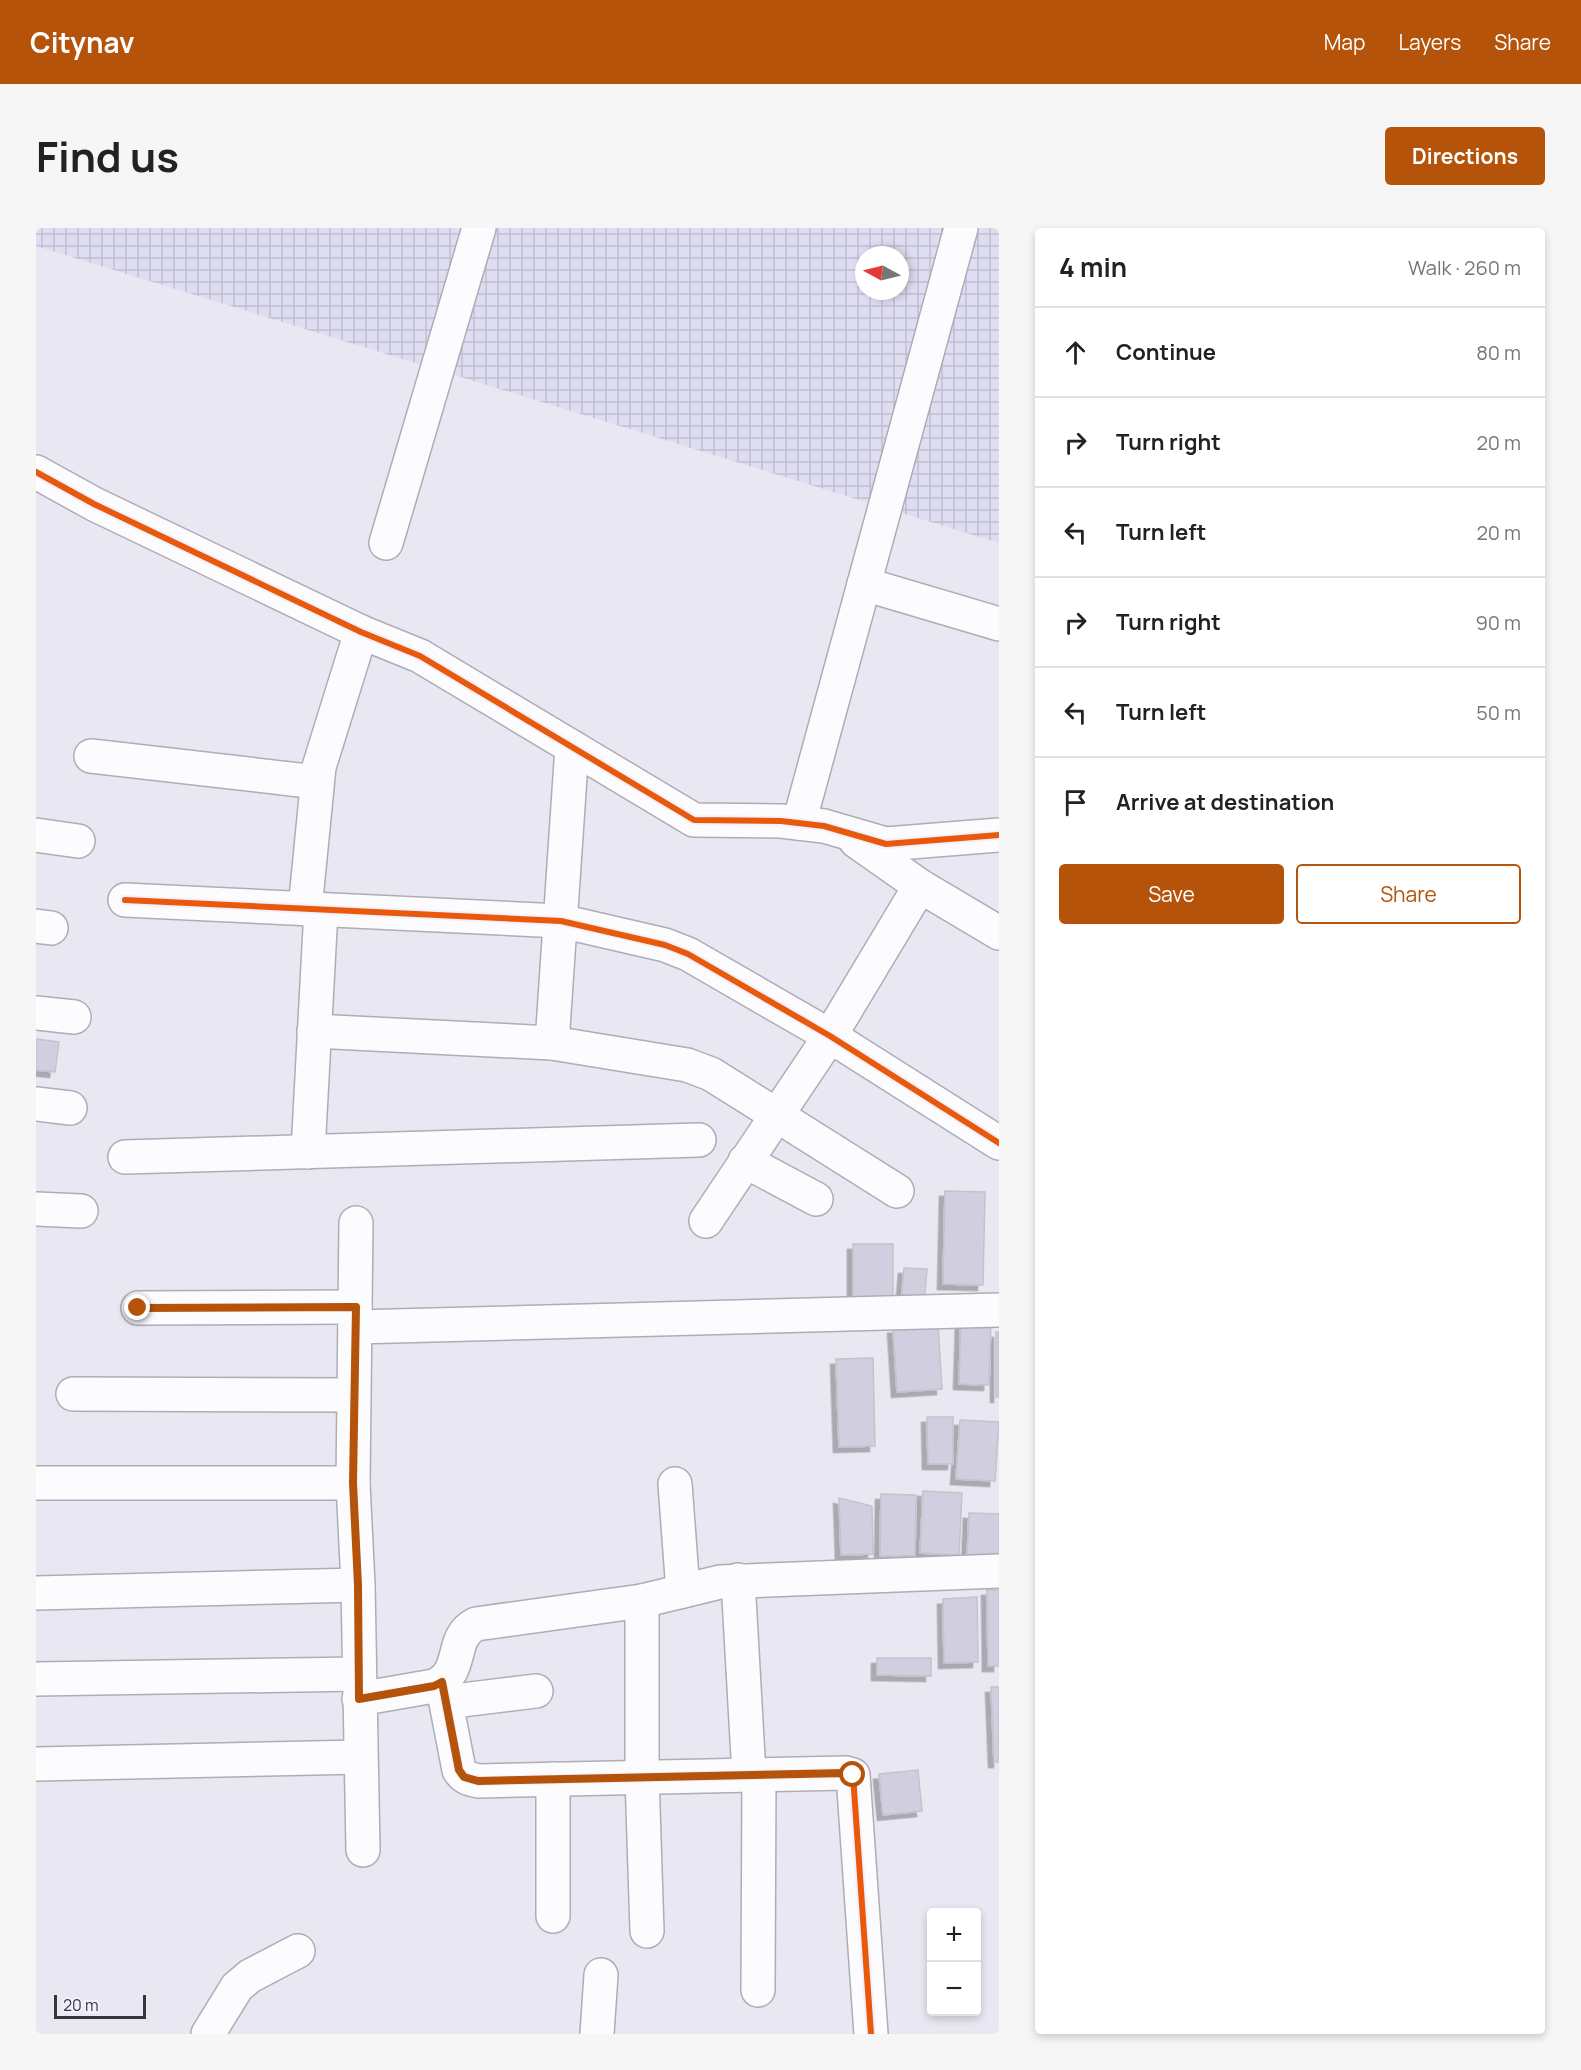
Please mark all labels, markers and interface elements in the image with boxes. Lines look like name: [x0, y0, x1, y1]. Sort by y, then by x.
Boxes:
text: Citynav: [30, 23, 134, 61]
text: Map: [1324, 28, 1365, 56]
text: Layers: [1398, 28, 1461, 56]
text: Share: [1494, 28, 1551, 56]
text: Find us: [36, 127, 179, 185]
button: Directions: [1385, 127, 1545, 185]
north arrow: [855, 246, 909, 300]
text: 4 min: [1059, 249, 1127, 285]
text: Walk · 260 m: [1408, 254, 1521, 281]
icon: ahead: [1059, 336, 1092, 369]
text: Continue: [1116, 337, 1216, 367]
text: 80 m: [1476, 339, 1521, 366]
icon: right: [1059, 426, 1092, 459]
text: Turn right: [1116, 427, 1221, 457]
text: 20 m: [1476, 429, 1521, 456]
icon: left: [1059, 516, 1092, 549]
text: Turn left: [1116, 517, 1206, 547]
text: 20 m: [1476, 519, 1521, 546]
icon: right: [1059, 606, 1092, 639]
text: Turn right: [1116, 607, 1221, 637]
text: 90 m: [1475, 609, 1521, 636]
icon: left: [1059, 696, 1092, 729]
text: Turn left: [1116, 697, 1206, 727]
text: 50 m: [1476, 699, 1521, 726]
icon: arrive: [1059, 786, 1092, 819]
text: Arrive at destination: [1116, 787, 1334, 817]
button: Save: [1059, 864, 1284, 924]
button: Share: [1296, 864, 1521, 924]
route end: [124, 1294, 150, 1320]
route start: [839, 1761, 865, 1787]
map controls: [927, 1908, 981, 2016]
button: +: [927, 1908, 981, 1962]
button: −: [927, 1962, 981, 2016]
scale bar: [54, 1992, 146, 2020]
text: 20 m: [63, 1994, 99, 2016]

